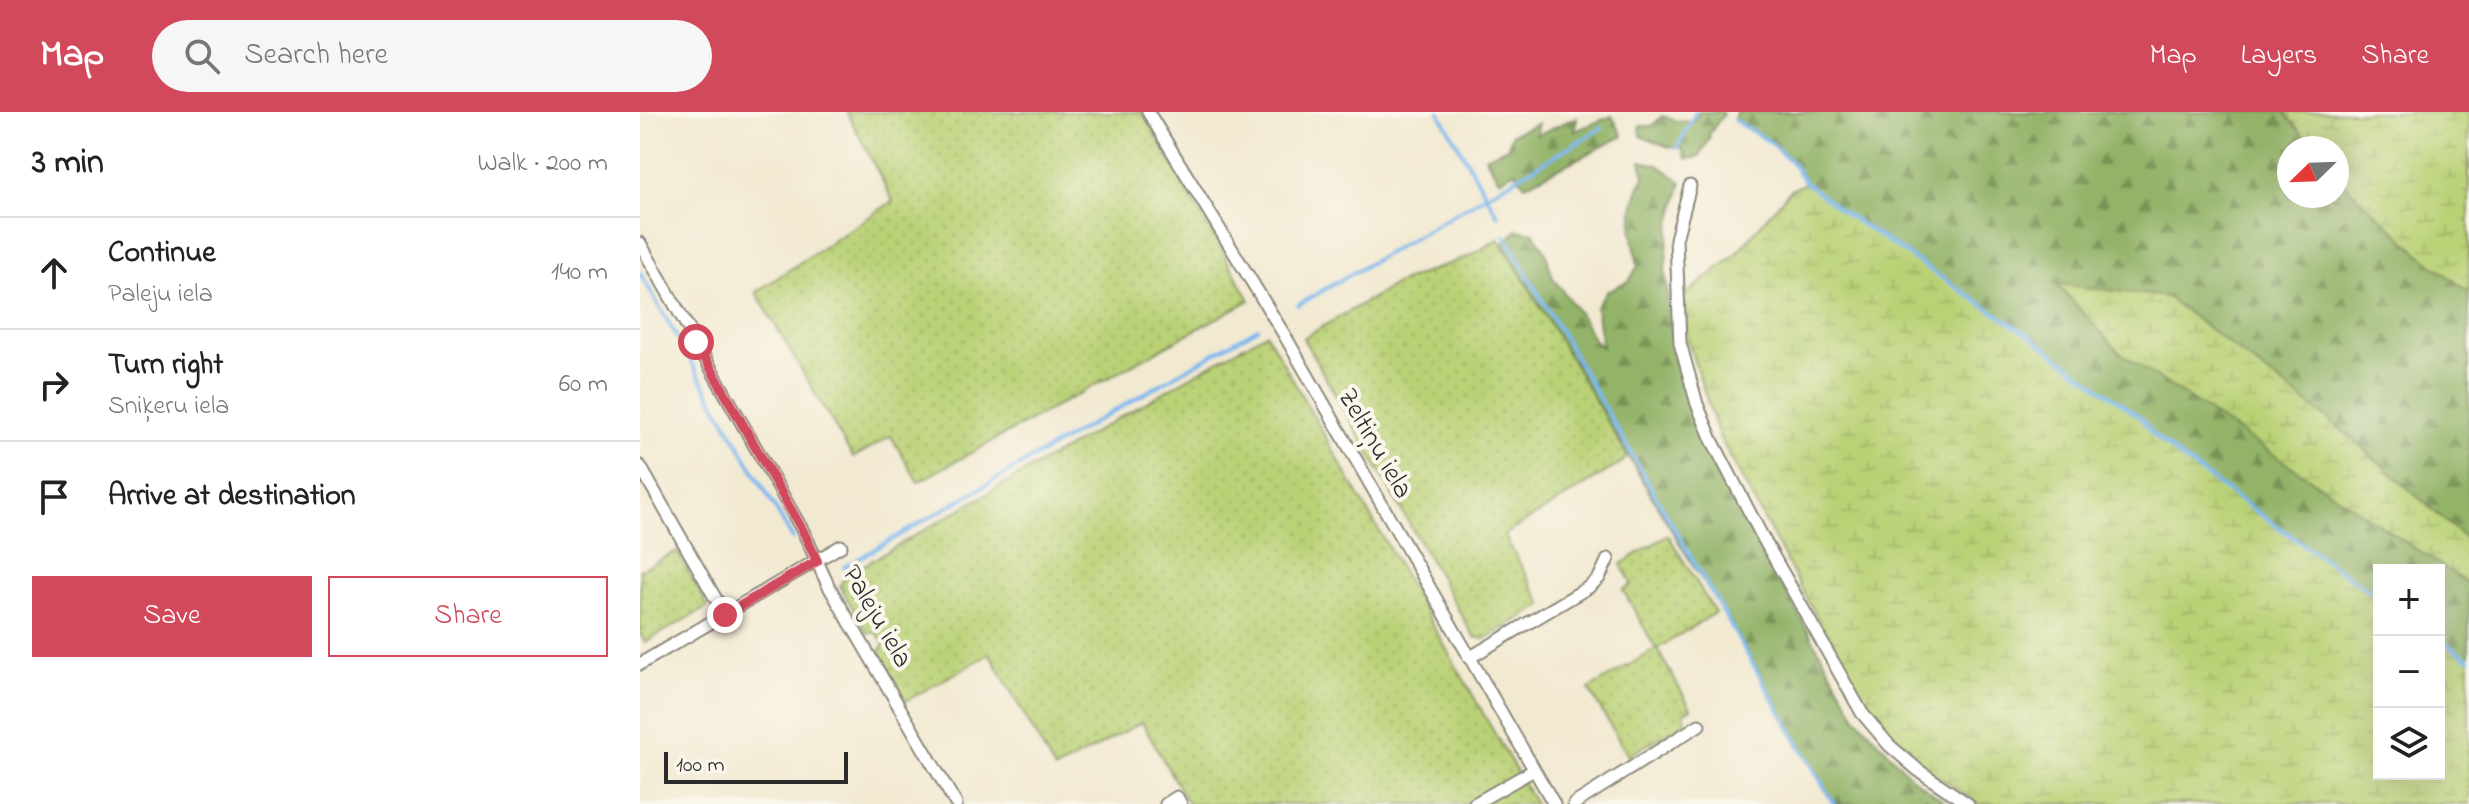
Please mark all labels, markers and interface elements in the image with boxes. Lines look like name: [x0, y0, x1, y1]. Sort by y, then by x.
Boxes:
search box: [152, 20, 712, 92]
text: Map: [40, 28, 104, 84]
icon: search: [180, 34, 224, 78]
text: Search here: [244, 34, 388, 78]
text: Map: [2149, 36, 2197, 77]
text: Layers: [2241, 36, 2317, 77]
text: Share: [2361, 36, 2429, 77]
north arrow: [2277, 136, 2349, 208]
text: 3 min: [32, 139, 104, 189]
text: Walk · 200 m: [477, 145, 608, 183]
text: Continue: [108, 232, 216, 276]
icon: ahead: [32, 251, 76, 295]
text: 140 m: [551, 254, 608, 292]
text: Paleju iela: [108, 276, 213, 314]
route start: [678, 324, 714, 360]
text: Turn right: [108, 344, 223, 388]
icon: right: [32, 363, 76, 407]
text: 60 m: [559, 366, 608, 404]
street label: Zeltiņu iela: [1326, 381, 1422, 507]
text: Sniķeru iela: [108, 388, 229, 426]
icon: arrive: [32, 475, 76, 519]
text: Arrive at destination: [108, 475, 356, 519]
street label: Paleju iela: [830, 558, 922, 676]
map controls: [2373, 564, 2445, 780]
button: +: [2373, 564, 2445, 636]
button: Save: [32, 576, 312, 657]
button: Share: [328, 576, 608, 657]
route end: [707, 597, 743, 633]
button: −: [2373, 636, 2445, 708]
button: layers: [2373, 708, 2445, 780]
scale bar: [664, 748, 848, 784]
text: 100 m: [676, 750, 725, 782]

